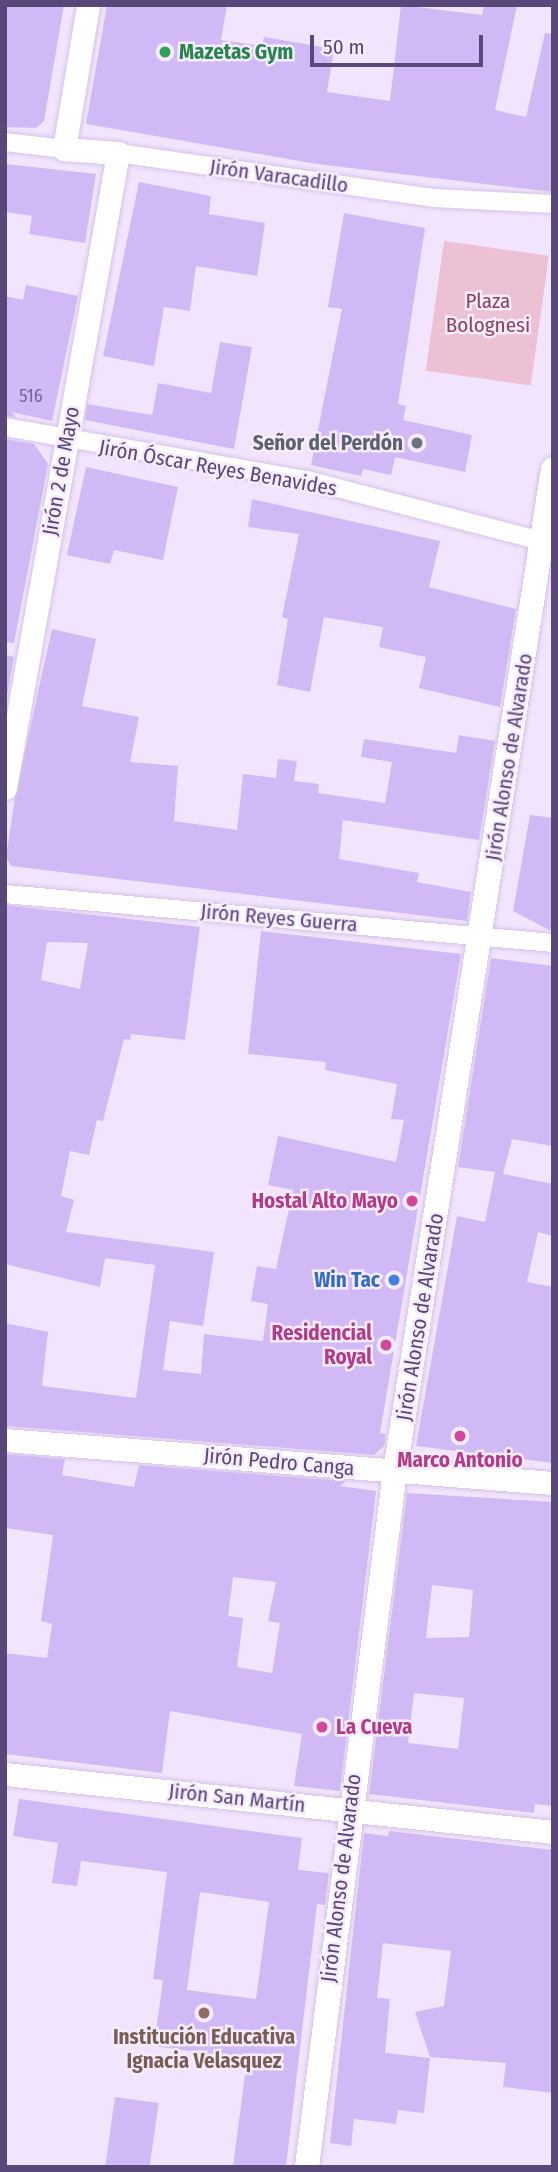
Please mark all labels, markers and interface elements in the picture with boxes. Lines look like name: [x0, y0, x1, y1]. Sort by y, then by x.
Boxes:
scale bar: [313, 21, 486, 65]
text: 50 m: [323, 34, 365, 60]
place label: Mazetas Gym: [179, 39, 293, 65]
marker: Mazetas Gym: [157, 44, 173, 60]
street label: Jirón Varacadillo: [208, 154, 350, 198]
park label: Plaza Bolognesi: [446, 288, 530, 338]
house number: 516: [19, 385, 43, 407]
street label: Jirón 2 de Mayo: [37, 404, 85, 538]
place label: Señor del Perdón: [253, 430, 403, 456]
street label: Jirón Óscar Reyes Benavides: [97, 435, 339, 501]
marker: Señor del Perdón: [409, 435, 425, 451]
street label: Jirón Alonso de Alvarado: [480, 651, 538, 863]
street label: Jirón Reyes Guerra: [199, 899, 359, 937]
place label: Hostal Alto Mayo: [251, 1188, 398, 1214]
marker: Hostal Alto Mayo: [404, 1193, 420, 1209]
street label: Jirón Alonso de Alvarado: [391, 1211, 449, 1423]
place label: Win Tac: [314, 1267, 380, 1293]
marker: Win Tac: [386, 1272, 402, 1288]
place label: Residencial Royal: [272, 1320, 372, 1370]
marker: Residencial Royal: [378, 1337, 394, 1353]
marker: Marco Antonio: [452, 1428, 468, 1444]
street label: Jirón Pedro Canga: [203, 1443, 355, 1481]
place label: Marco Antonio: [397, 1447, 523, 1473]
place label: La Cueva: [336, 1714, 412, 1740]
marker: La Cueva: [314, 1719, 330, 1735]
street label: Jirón Alonso de Alvarado: [316, 1772, 366, 1984]
street label: Jirón San Martín: [167, 1778, 307, 1818]
marker: Institución Educativa Ignacia Velasquez: [196, 2005, 212, 2021]
place label: Institución Educativa Ignacia Velasquez: [113, 2024, 295, 2074]

